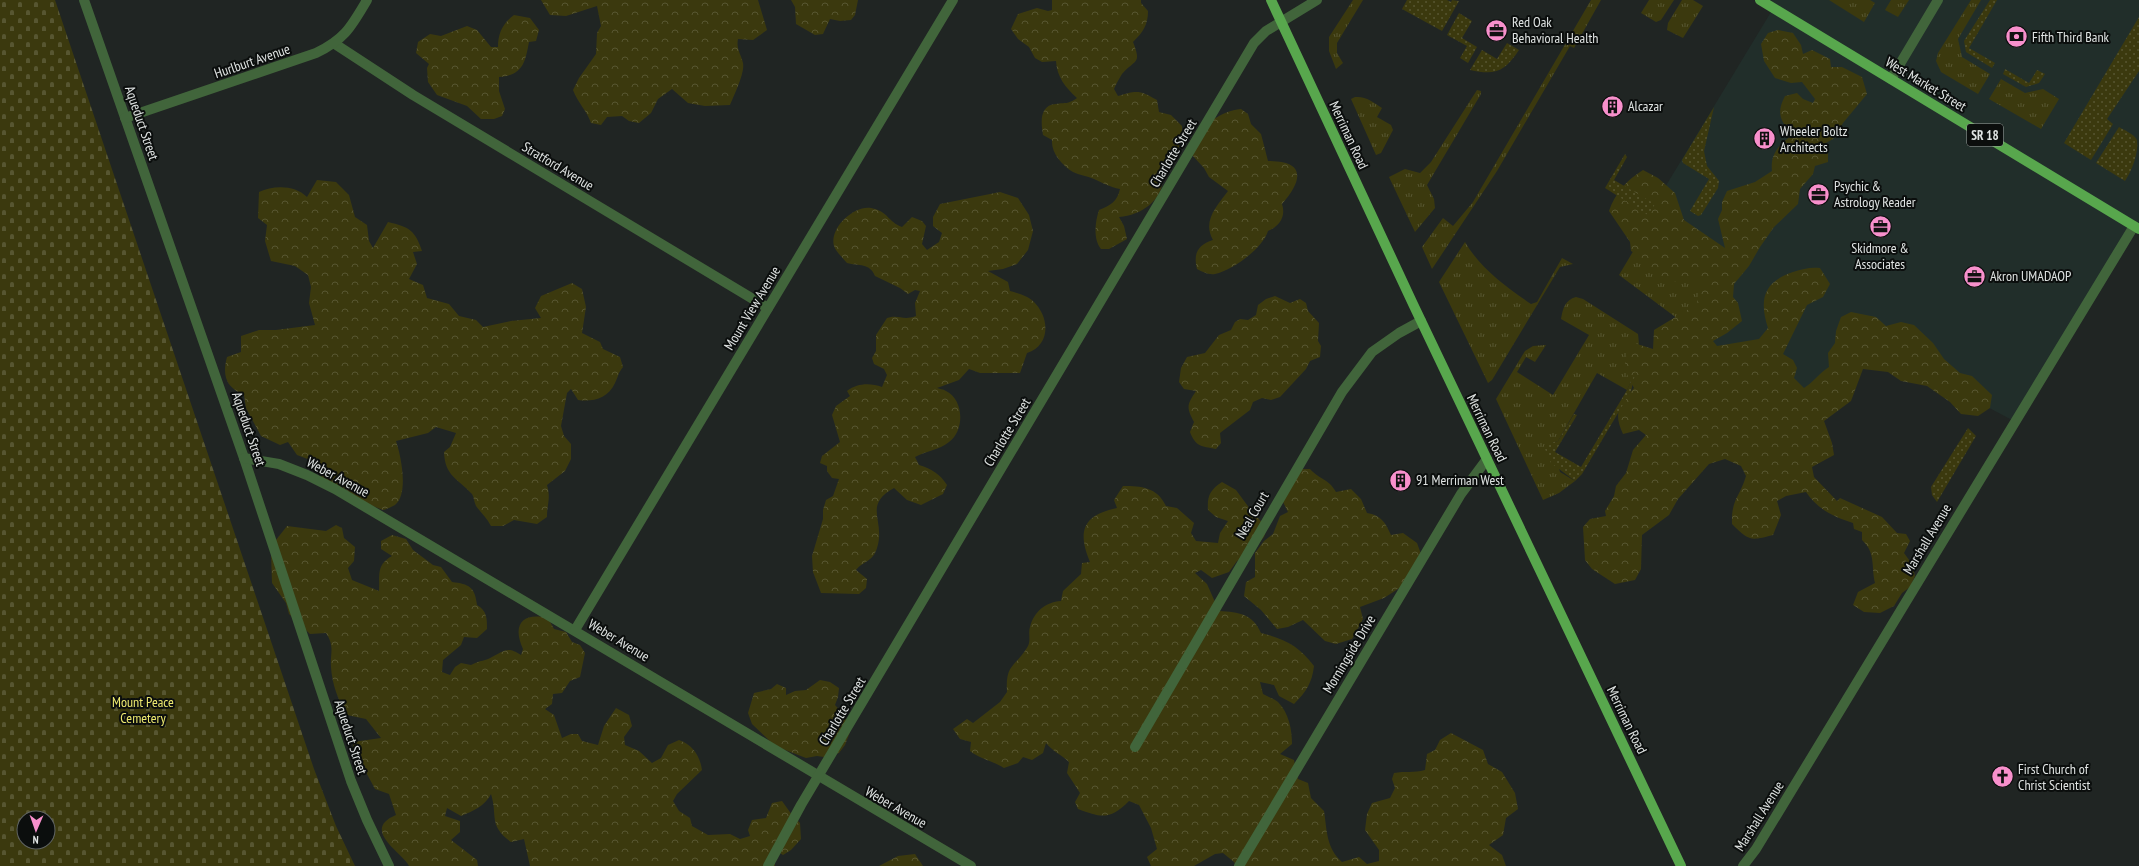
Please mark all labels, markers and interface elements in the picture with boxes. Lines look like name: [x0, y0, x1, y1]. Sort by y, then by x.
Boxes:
place label: Red Oak Behavioral Health: [1512, 13, 1598, 47]
office icon: Red Oak Behavioral Health: [1484, 17, 1510, 43]
bank icon: Fifth Third Bank: [2003, 24, 2029, 50]
place label: Fifth Third Bank: [2032, 28, 2110, 46]
street label: Hurlburt Avenue: [212, 40, 292, 82]
street label: West Market Street: [1882, 53, 1970, 115]
street label: Aqueduct Street: [121, 84, 163, 163]
building icon: Alcazar: [1600, 93, 1626, 119]
place label: Alcazar: [1628, 97, 1663, 115]
street label: Merriman Road: [1325, 98, 1373, 172]
street label: Charlotte Street: [1146, 115, 1201, 190]
place label: Wheeler Boltz Architects: [1780, 122, 1848, 156]
road number: SR 18: [1967, 124, 2003, 146]
building icon: Wheeler Boltz Architects: [1752, 126, 1778, 152]
street label: Stratford Avenue: [519, 138, 597, 195]
place label: Psychic & Astrology Reader: [1834, 177, 1916, 211]
office icon: Psychic & Astrology Reader: [1805, 181, 1831, 207]
office icon: Skidmore & Associates: [1867, 213, 1893, 239]
place label: Skidmore & Associates: [1851, 239, 1909, 273]
street label: Mount View Avenue: [720, 263, 784, 353]
office icon: Akron UMADAOP: [1961, 263, 1987, 289]
place label: Akron UMADAOP: [1990, 267, 2071, 285]
street label: Aqueduct Street: [228, 390, 270, 469]
street label: Merriman Road: [1463, 391, 1511, 465]
street label: Charlotte Street: [980, 394, 1035, 469]
street label: Weber Avenue: [304, 453, 373, 501]
building icon: 91 Merriman West: [1387, 467, 1413, 493]
place label: 91 Merriman West: [1416, 471, 1504, 489]
street label: Neal Court: [1231, 488, 1273, 542]
street label: Marshall Avenue: [1899, 500, 1955, 578]
street label: Morningside Drive: [1319, 611, 1380, 696]
street label: Weber Avenue: [585, 615, 653, 665]
street label: Charlotte Street: [815, 673, 870, 748]
street label: Merriman Road: [1603, 683, 1651, 757]
park label: Mount Peace Cemetery: [112, 693, 174, 727]
street label: Aqueduct Street: [330, 697, 372, 777]
place label: First Church of Christ Scientist: [2018, 760, 2091, 794]
church icon: First Church of Christ Scientist: [1990, 764, 2016, 790]
street label: Marshall Avenue: [1730, 777, 1788, 854]
street label: Weber Avenue: [862, 782, 930, 832]
north arrow: [16, 810, 56, 850]
text: N: [32, 833, 39, 847]

